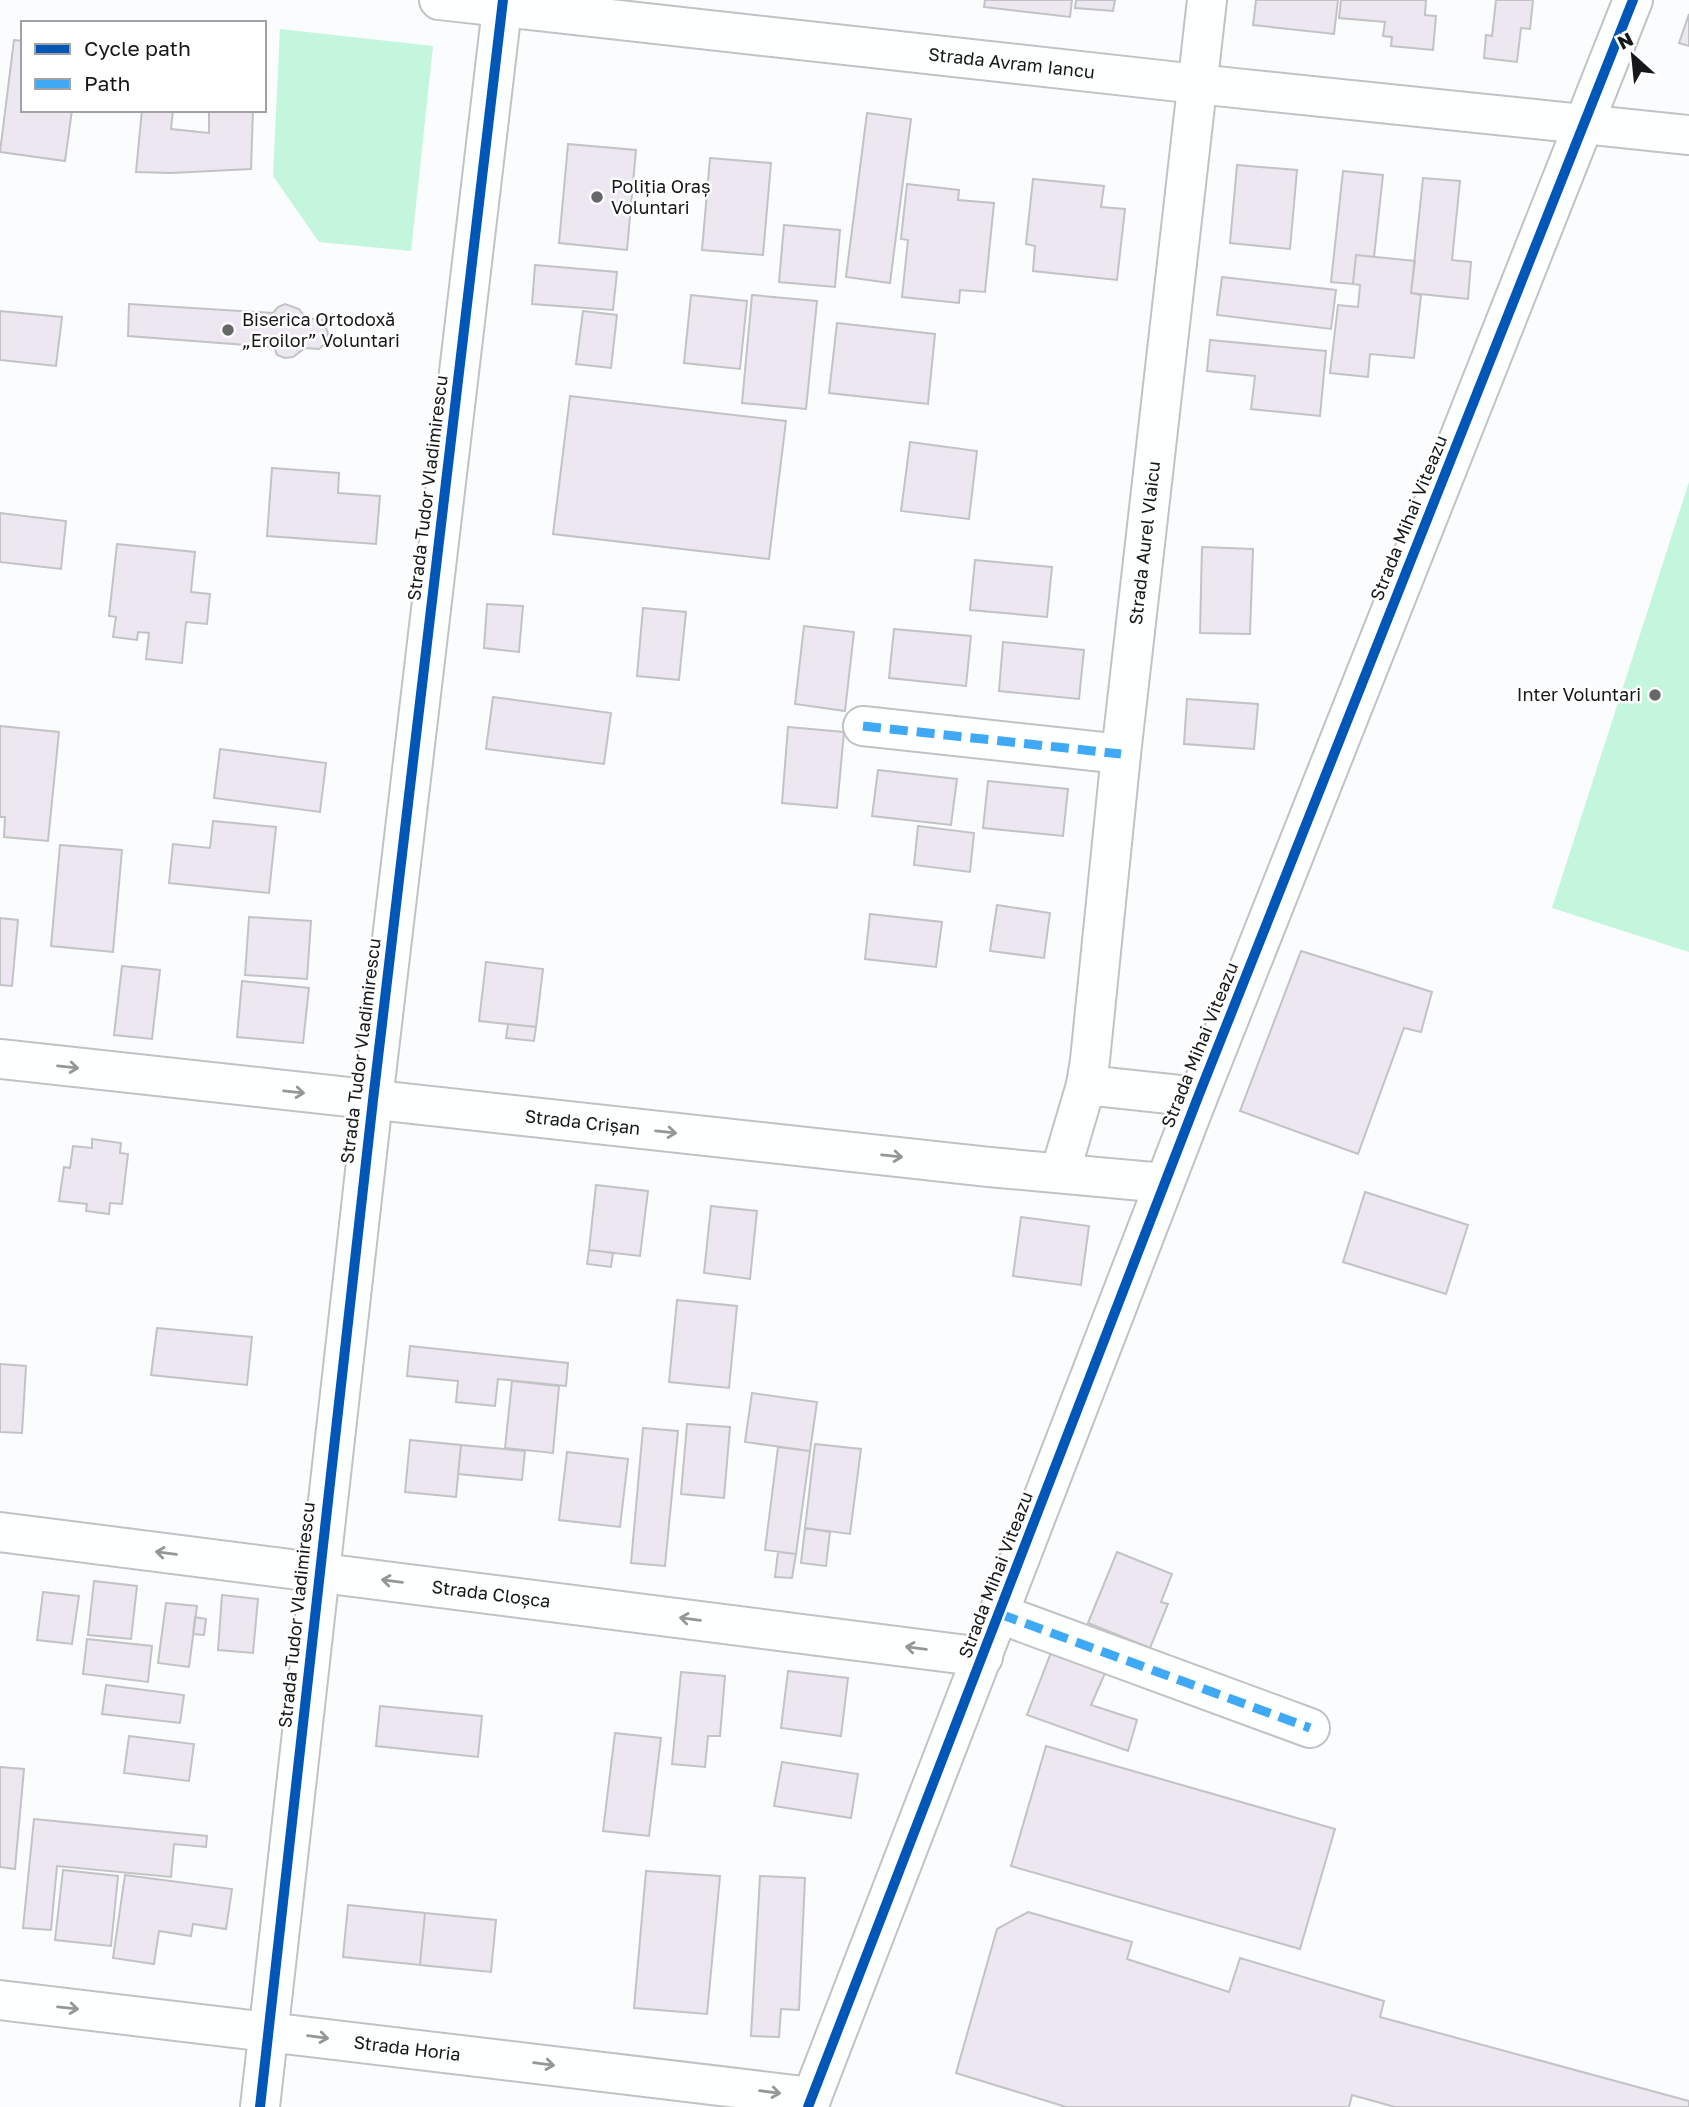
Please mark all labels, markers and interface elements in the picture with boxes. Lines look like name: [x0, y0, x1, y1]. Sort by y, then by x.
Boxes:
legend: [21, 21, 266, 112]
north arrow: [1598, 21, 1668, 91]
text: N: [1613, 27, 1637, 54]
text: Cycle path: [84, 35, 191, 61]
street label: Strada Avram Iancu: [927, 42, 1096, 83]
text: Path: [84, 70, 131, 96]
place label: Poliția Oraș Voluntari: [611, 175, 711, 218]
marker: Poliția Oraș Voluntari: [589, 189, 605, 205]
place label: Biserica Ortodoxă „Eroilor” Voluntari: [242, 308, 400, 351]
marker: Biserica Ortodoxă „Eroilor” Voluntari: [220, 322, 236, 338]
street label: Strada Tudor Vladimirescu: [402, 374, 452, 602]
street label: Strada Mihai Viteazu: [1365, 432, 1451, 604]
street label: Strada Aurel Vlaicu: [1124, 460, 1164, 626]
place label: Inter Voluntari: [1517, 683, 1641, 705]
marker: Inter Voluntari: [1647, 687, 1663, 703]
street label: Strada Tudor Vladimirescu: [335, 937, 385, 1165]
street label: Strada Mihai Viteazu: [1156, 959, 1242, 1131]
one-way arrow: [56, 1060, 79, 1073]
one-way arrow: [282, 1085, 305, 1098]
street label: Strada Crișan: [524, 1104, 642, 1139]
one-way arrow: [654, 1126, 677, 1139]
one-way arrow: [881, 1150, 903, 1163]
street label: Strada Mihai Viteazu: [953, 1488, 1037, 1661]
street label: Strada Tudor Vladimirescu: [273, 1501, 319, 1729]
one-way arrow: [155, 1546, 178, 1559]
one-way arrow: [381, 1575, 403, 1588]
street label: Strada Cloșca: [431, 1575, 552, 1612]
one-way arrow: [679, 1613, 702, 1626]
one-way arrow: [905, 1642, 928, 1655]
one-way arrow: [56, 2001, 79, 2014]
one-way arrow: [306, 2030, 329, 2043]
street label: Strada Horia: [352, 2030, 462, 2065]
one-way arrow: [532, 2058, 555, 2071]
one-way arrow: [758, 2086, 781, 2099]

